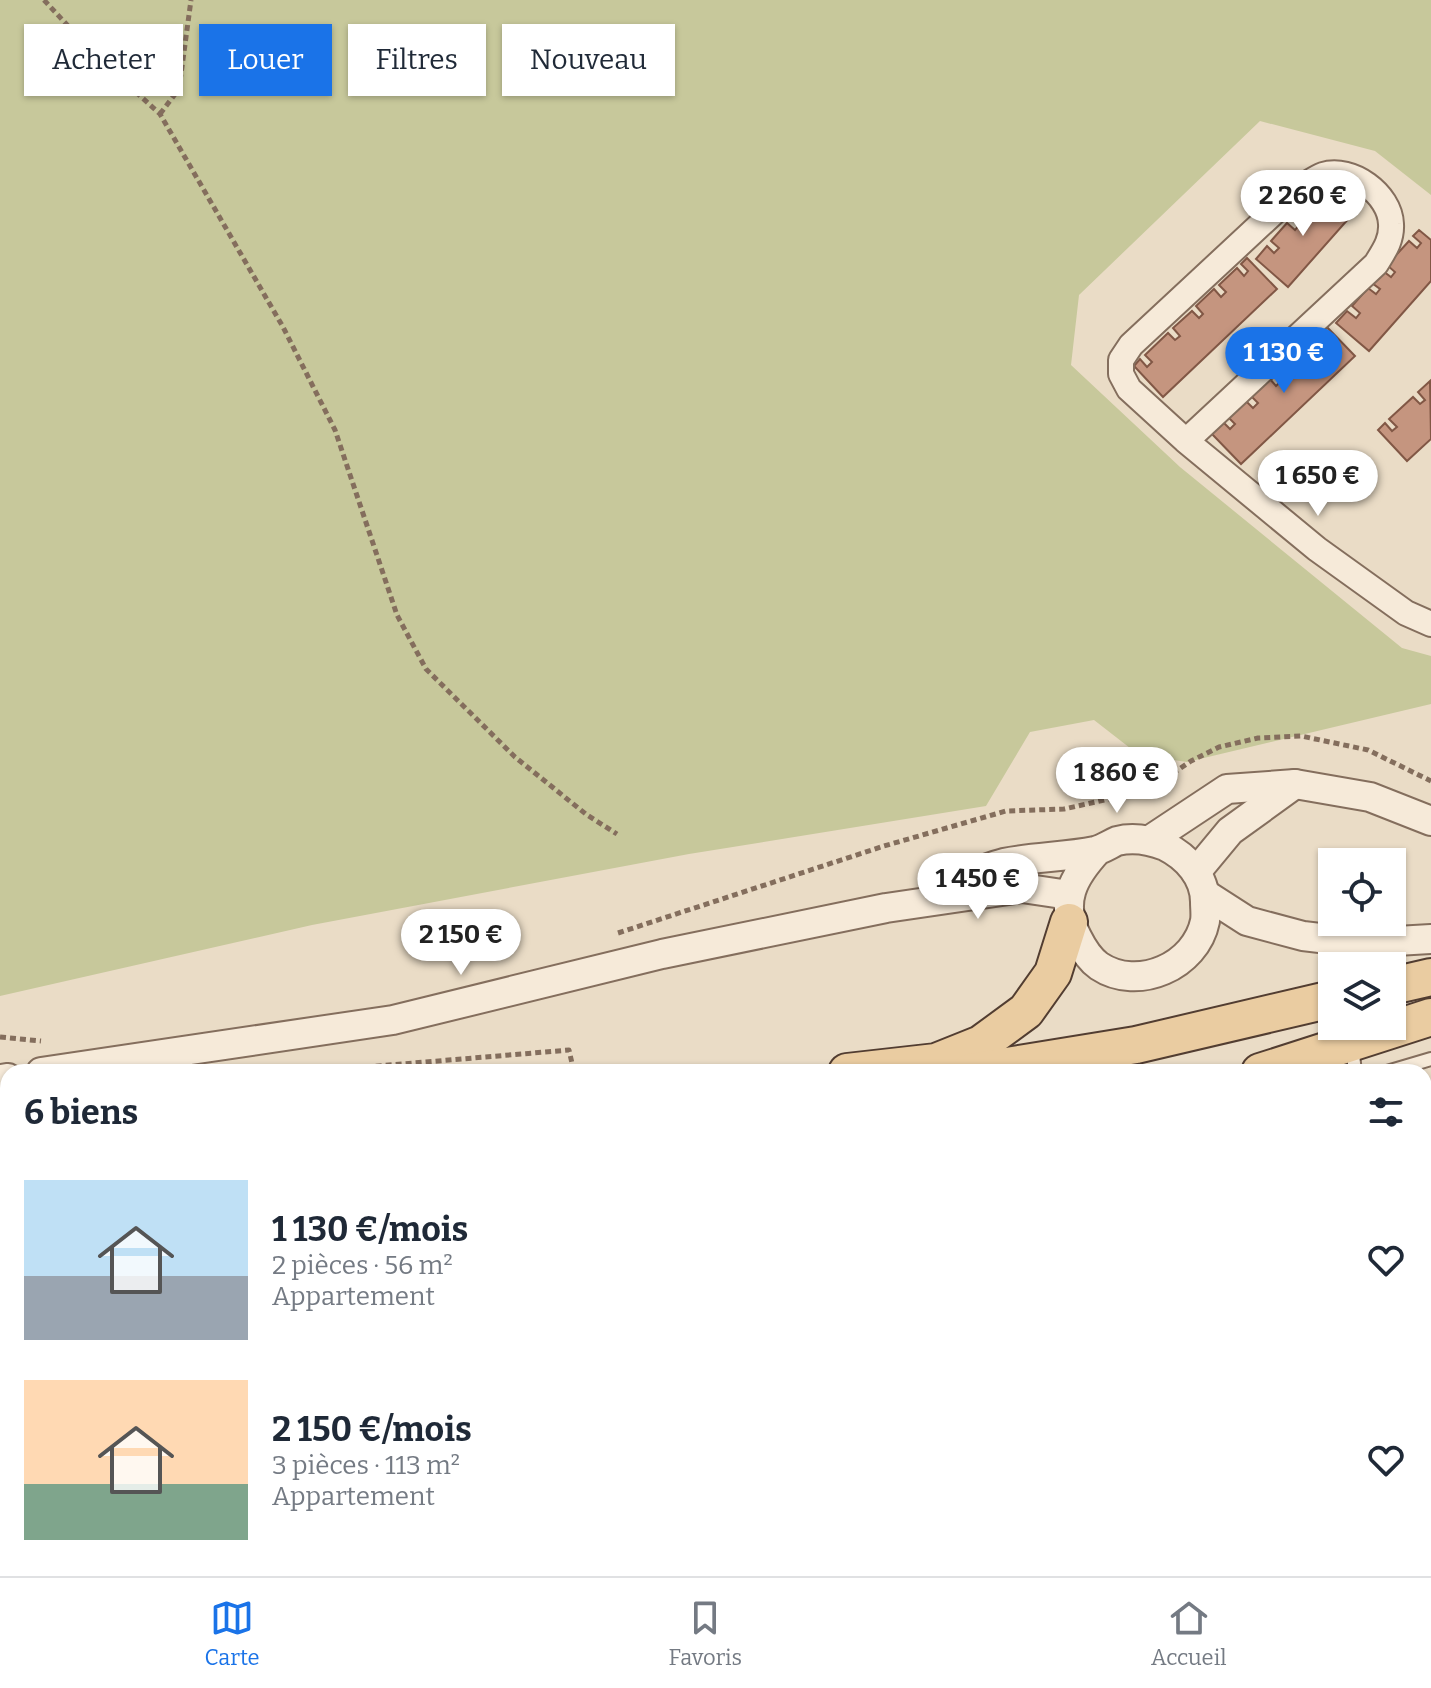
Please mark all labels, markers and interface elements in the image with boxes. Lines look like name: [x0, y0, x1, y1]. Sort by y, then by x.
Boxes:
chip: Acheter: [24, 24, 183, 96]
chip: Louer: [199, 24, 332, 96]
chip: Filtres: [348, 24, 486, 96]
chip: Nouveau: [502, 24, 675, 96]
pin: 2 260 €: [1229, 170, 1377, 238]
text: 2 260 €: [1259, 180, 1347, 211]
pin: 1 130 €: [1210, 327, 1358, 395]
text: 1 130 €: [1243, 337, 1325, 368]
pin: 1 650 €: [1244, 450, 1392, 518]
text: 1 650 €: [1276, 460, 1360, 491]
pin: 1 860 €: [1043, 747, 1191, 815]
text: 1 860 €: [1074, 757, 1160, 788]
map controls: [1318, 848, 1406, 1040]
button: locate: [1318, 848, 1406, 936]
pin: 1 450 €: [904, 853, 1052, 921]
text: 1 450 €: [935, 863, 1021, 894]
pin: 2 150 €: [387, 909, 535, 977]
text: 2 150 €: [419, 919, 503, 950]
button: layers: [1318, 952, 1406, 1040]
icon: filters: [1364, 1090, 1408, 1134]
text: 6 biens: [24, 1092, 138, 1133]
text: 1 130 €/mois: [272, 1209, 468, 1250]
icon: home: [88, 1212, 184, 1308]
icon: heart: [1364, 1238, 1408, 1282]
text: 2 pièces · 56 m²: [272, 1250, 453, 1281]
text: Appartement: [272, 1281, 435, 1312]
text: 2 150 €/mois: [272, 1409, 472, 1450]
icon: home: [88, 1412, 184, 1508]
icon: heart: [1364, 1438, 1408, 1482]
text: 3 pièces · 113 m²: [272, 1450, 460, 1481]
text: Appartement: [272, 1481, 435, 1512]
tab: Carte: [204, 1596, 260, 1671]
tab: Favoris: [669, 1596, 742, 1671]
tab: Accueil: [1151, 1596, 1227, 1671]

